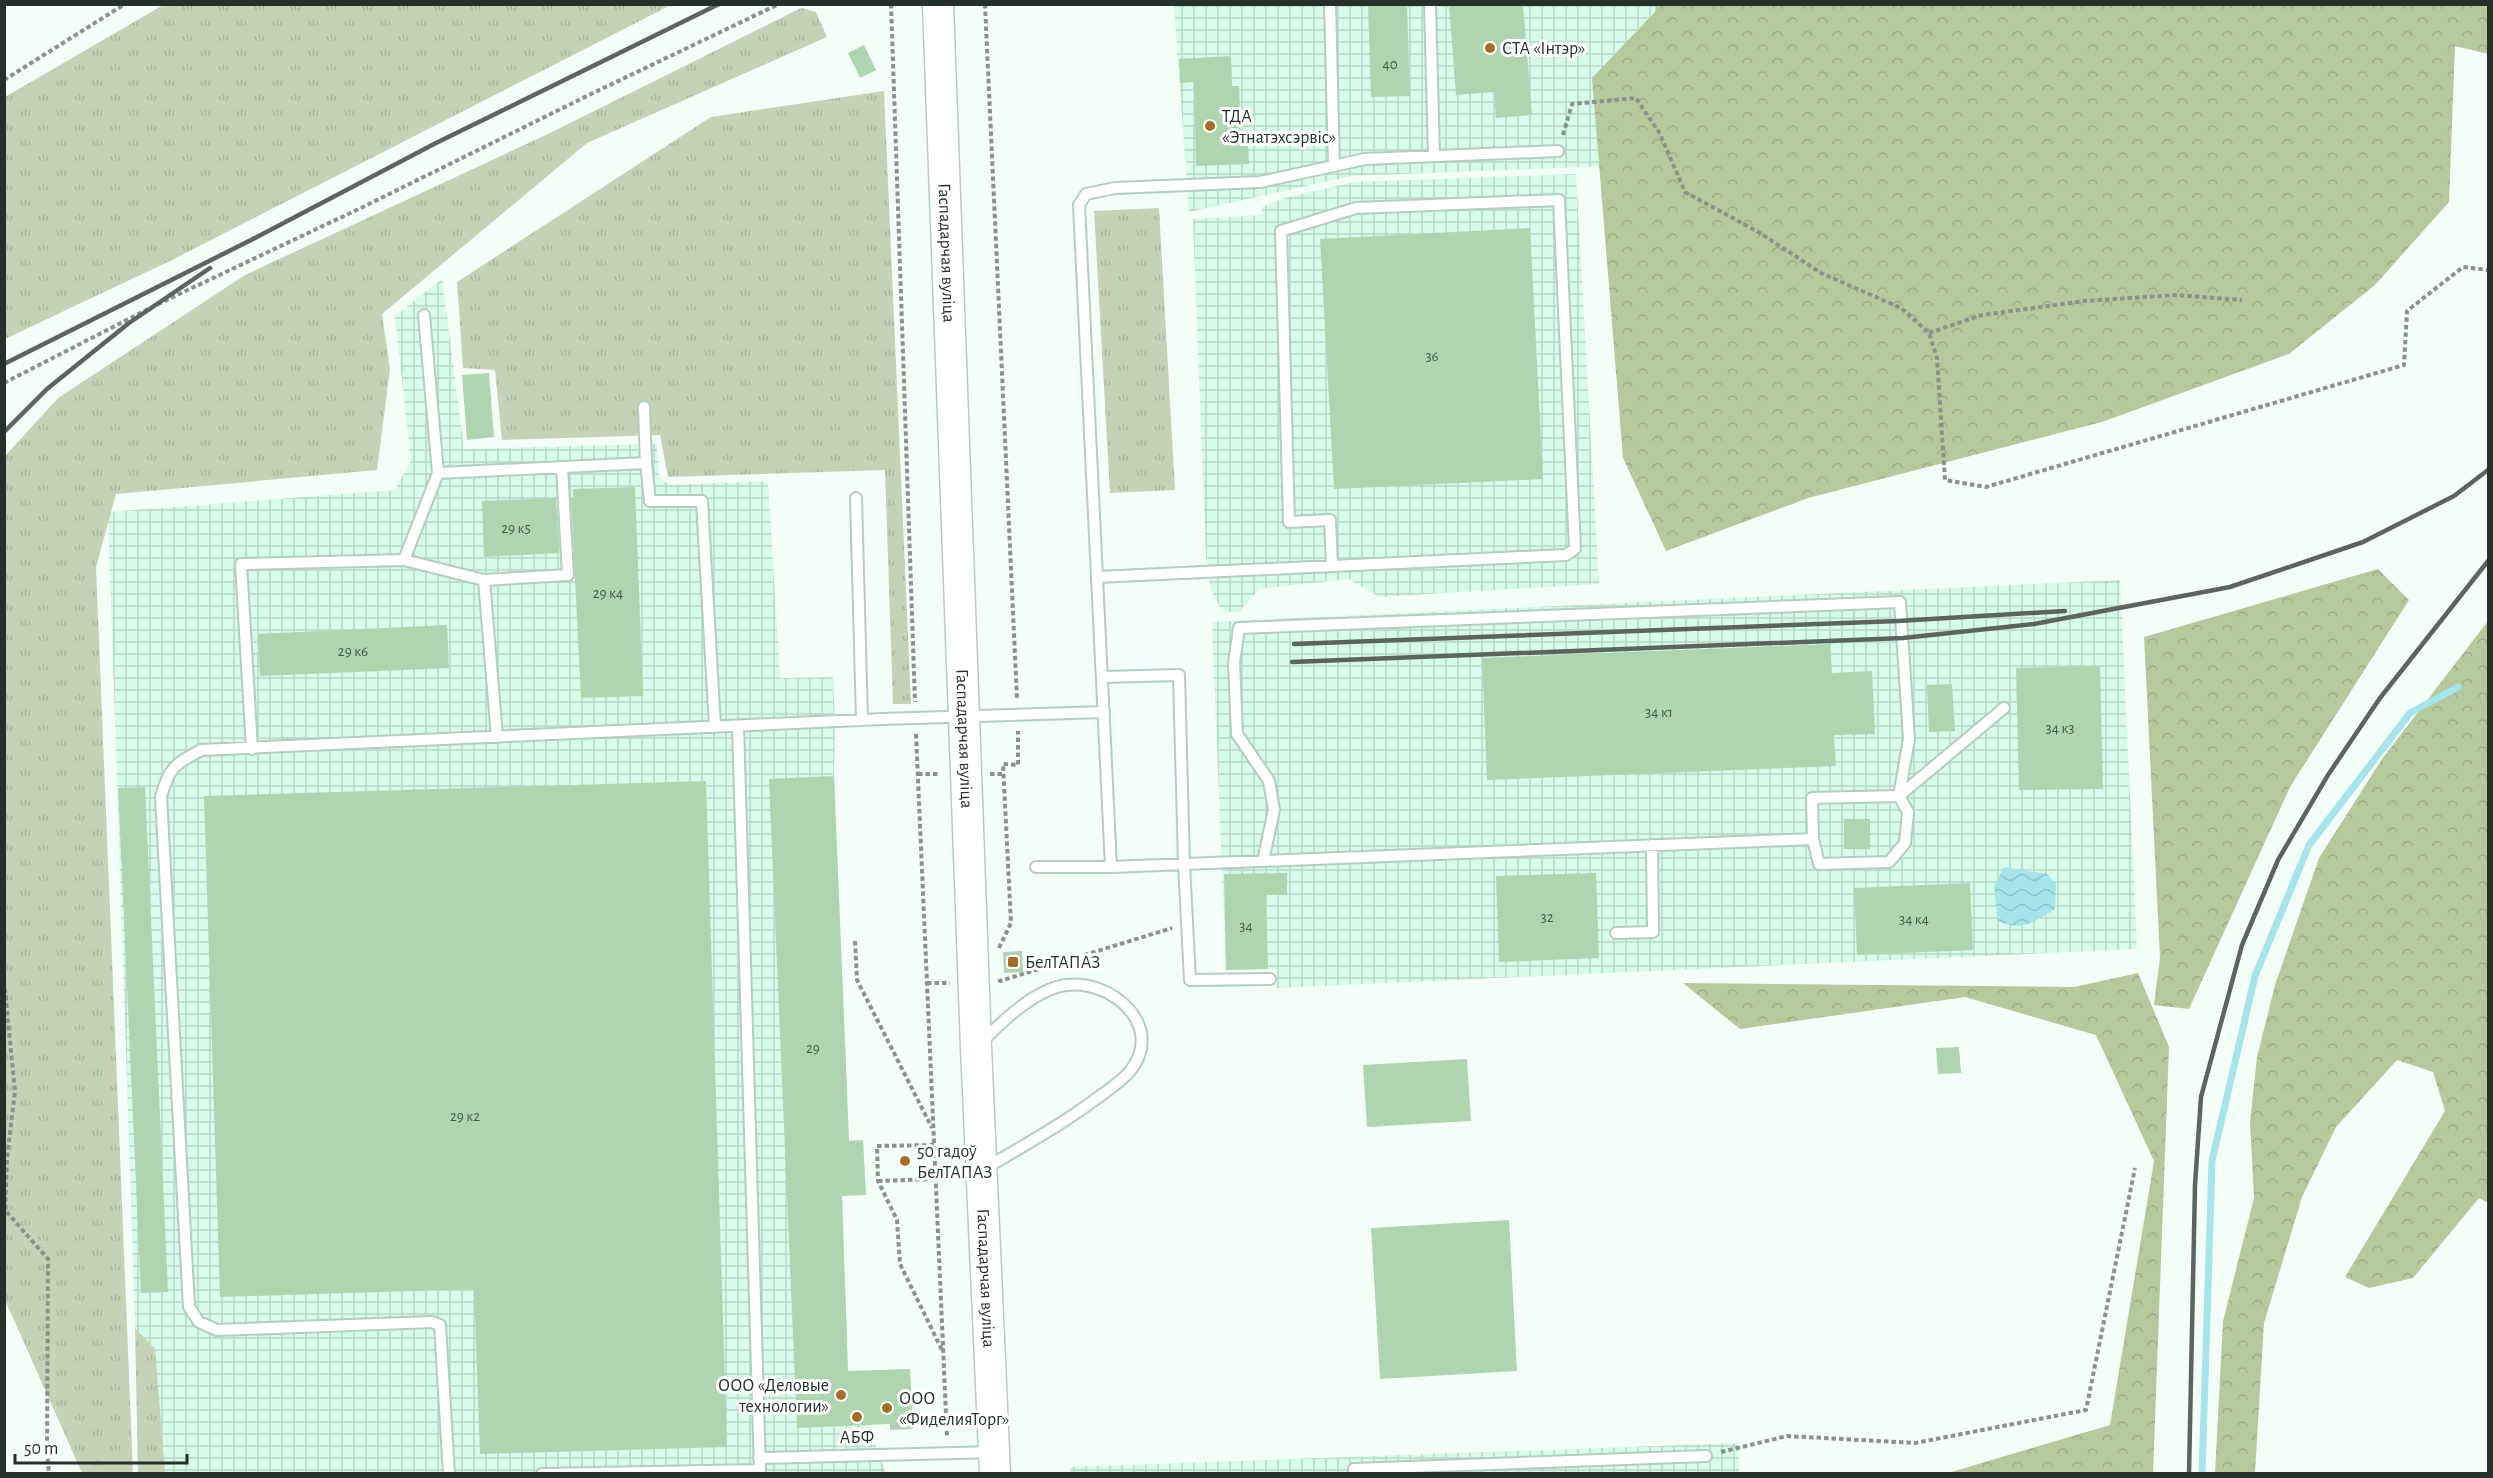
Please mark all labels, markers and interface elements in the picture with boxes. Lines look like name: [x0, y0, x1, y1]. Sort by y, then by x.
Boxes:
place label: СТА «Інтэр»: [1502, 40, 1585, 58]
marker: СТА «Інтэр»: [1483, 41, 1497, 55]
house number: 40: [1382, 57, 1398, 72]
place label: ТДА «Этнатэхсэрвіс»: [1222, 108, 1336, 147]
marker: ТДА «Этнатэхсэрвіс»: [1203, 119, 1217, 133]
street label: Гаспадарчая вуліца: [935, 183, 958, 323]
house number: 36: [1425, 349, 1439, 364]
house number: 29 к5: [501, 521, 531, 536]
house number: 29 к4: [593, 586, 623, 601]
house number: 29 к6: [338, 644, 368, 659]
street label: Гаспадарчая вуліца: [952, 669, 975, 809]
house number: 34 к1: [1645, 705, 1673, 720]
house number: 34 к3: [2046, 721, 2074, 736]
house number: 32: [1540, 910, 1554, 925]
house number: 34 к4: [1899, 912, 1929, 927]
house number: 34: [1239, 919, 1253, 934]
place label: БелТАПАЗ: [1025, 954, 1101, 972]
marker: БелТАПАЗ: [1006, 955, 1020, 969]
house number: 29: [806, 1041, 820, 1056]
house number: 29 к2: [450, 1109, 480, 1124]
place label: 50 гадоў БелТАПАЗ: [917, 1143, 993, 1182]
marker: 50 гадоў БелТАПАЗ: [898, 1154, 912, 1168]
street label: Гаспадарчая вуліца: [973, 1208, 997, 1348]
place label: ООО «Деловые технологии»: [718, 1377, 829, 1416]
marker: ООО «Деловые технологии»: [834, 1388, 848, 1402]
place label: ООО «ФиделияТорг»: [899, 1390, 1009, 1429]
marker: ООО «ФиделияТорг»: [880, 1401, 894, 1415]
marker: АБФ: [850, 1410, 864, 1424]
scale bar: [15, 1427, 188, 1465]
place label: АБФ: [840, 1429, 874, 1447]
text: 50 m: [24, 1440, 58, 1458]

